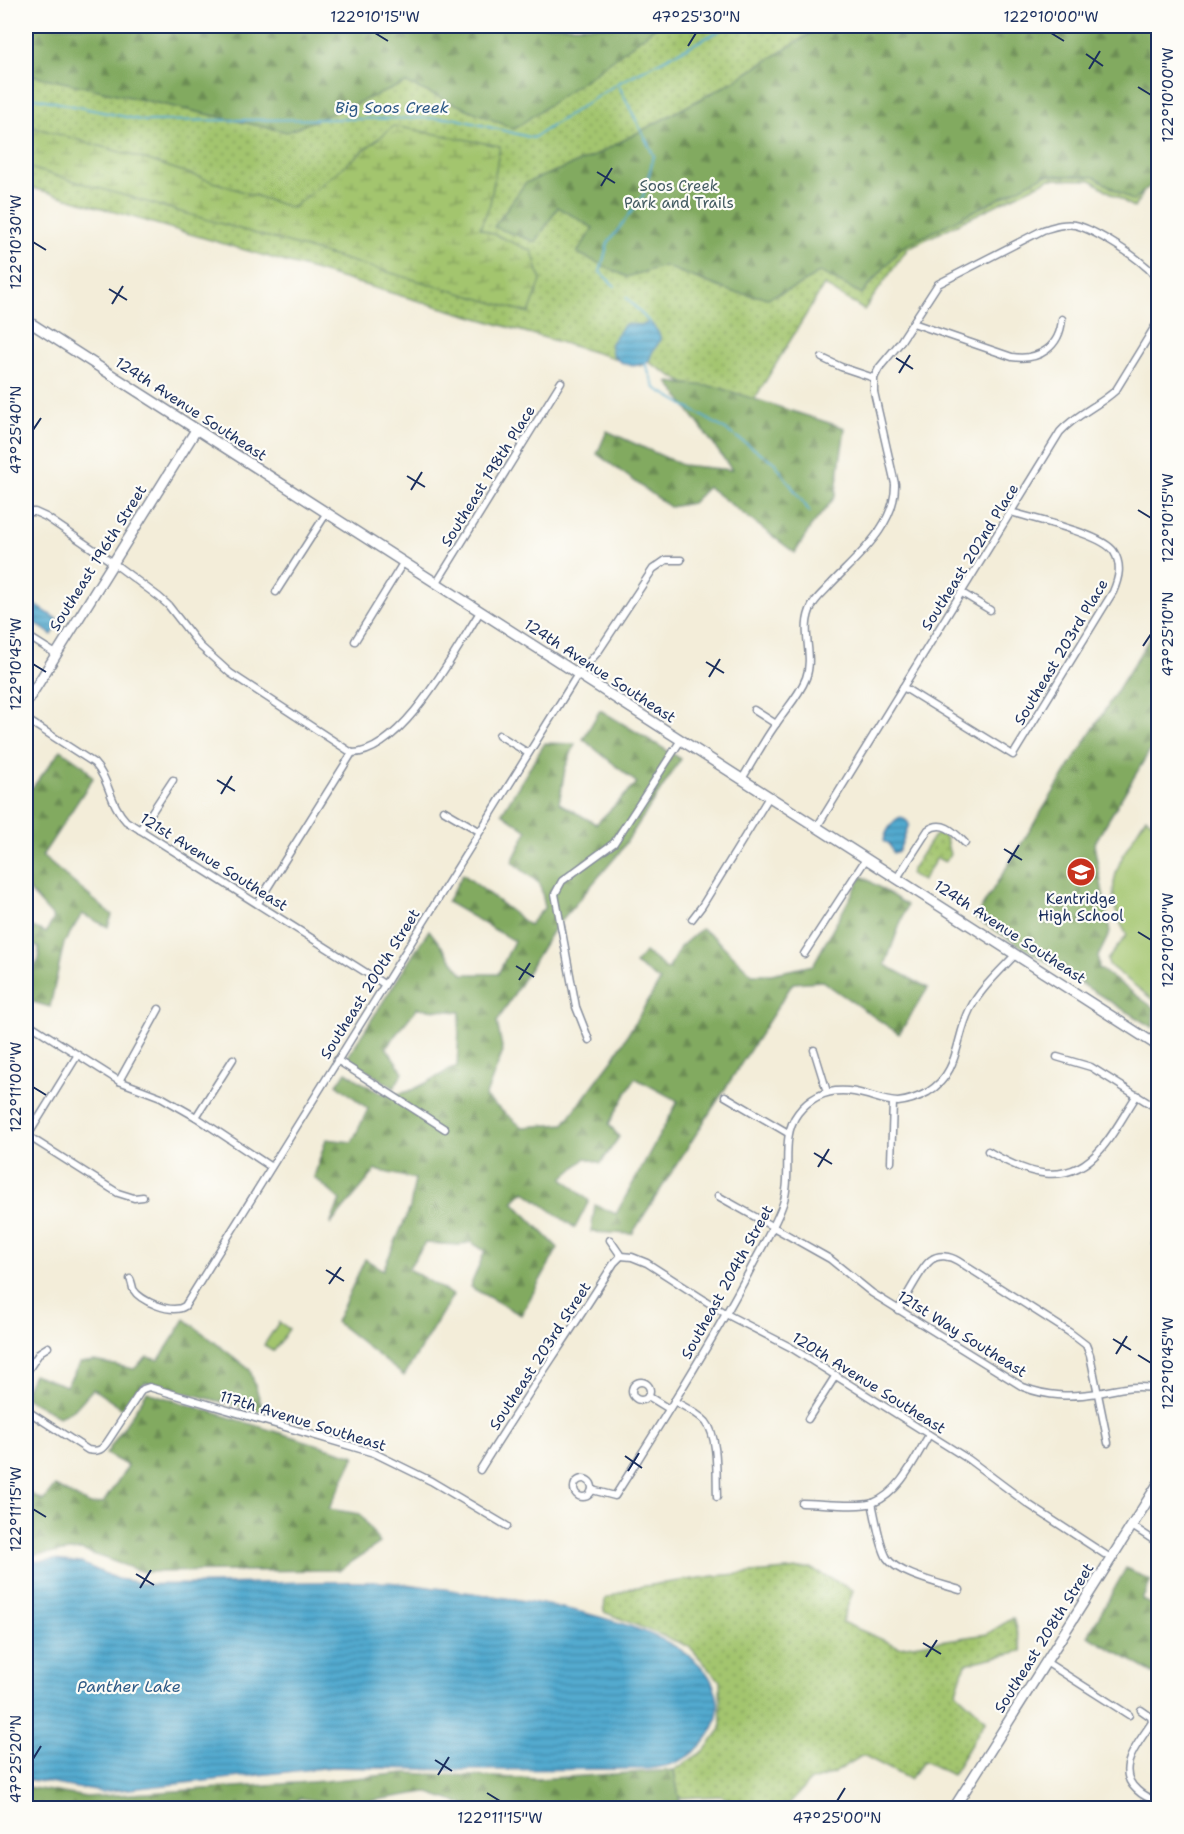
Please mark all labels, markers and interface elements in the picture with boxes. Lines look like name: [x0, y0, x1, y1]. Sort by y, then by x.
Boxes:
text: 122°10'15"W: [330, 7, 420, 27]
text: 47°25'30"N: [652, 7, 740, 27]
text: 122°10'00"W: [1003, 7, 1099, 27]
text: 122°10'00"W: [1158, 47, 1178, 143]
water label: Big Soos Creek: [335, 97, 449, 118]
park label: Soos Creek Park and Trails: [624, 176, 734, 213]
text: 122°10'30"W: [6, 195, 26, 289]
street label: 124th Avenue Southeast: [111, 352, 271, 466]
text: 47°25'40"N: [6, 386, 26, 474]
street label: Southeast 198th Place: [436, 402, 540, 550]
text: 122°10'15"W: [1158, 473, 1178, 563]
street label: Southeast 202nd Place: [917, 480, 1023, 634]
street label: Southeast 196th Street: [45, 481, 151, 635]
street label: Southeast 203rd Place: [1009, 575, 1113, 729]
text: 47°25'10"N: [1158, 592, 1178, 676]
street label: 124th Avenue Southeast: [520, 614, 680, 728]
text: 122°10'45"W: [6, 618, 26, 711]
street label: 121st Avenue Southeast: [136, 808, 292, 916]
school or university icon: Kentridge High School: [1065, 856, 1097, 888]
street label: 124th Avenue Southeast: [930, 875, 1090, 989]
place label: Kentridge High School: [1038, 889, 1124, 926]
text: 122°10'30"W: [1158, 893, 1178, 987]
street label: Southeast 200th Street: [316, 905, 424, 1063]
text: 122°11'00"W: [6, 1042, 26, 1132]
street label: Southeast 204th Street: [676, 1201, 778, 1363]
street label: Southeast 203rd Street: [485, 1278, 595, 1434]
street label: 121st Way Southeast: [893, 1286, 1031, 1382]
text: 122°10'45"W: [1158, 1317, 1178, 1410]
street label: 120th Avenue Southeast: [788, 1327, 950, 1439]
street label: 117th Avenue Southeast: [217, 1386, 389, 1456]
text: 122°11'15"W: [6, 1466, 26, 1552]
street label: Southeast 208th Street: [990, 1559, 1098, 1717]
water label: Panther Lake: [77, 1676, 181, 1697]
text: 47°25'20"N: [6, 1715, 26, 1803]
text: 122°11'15"W: [457, 1808, 543, 1828]
text: 47°25'00"N: [793, 1808, 881, 1828]

